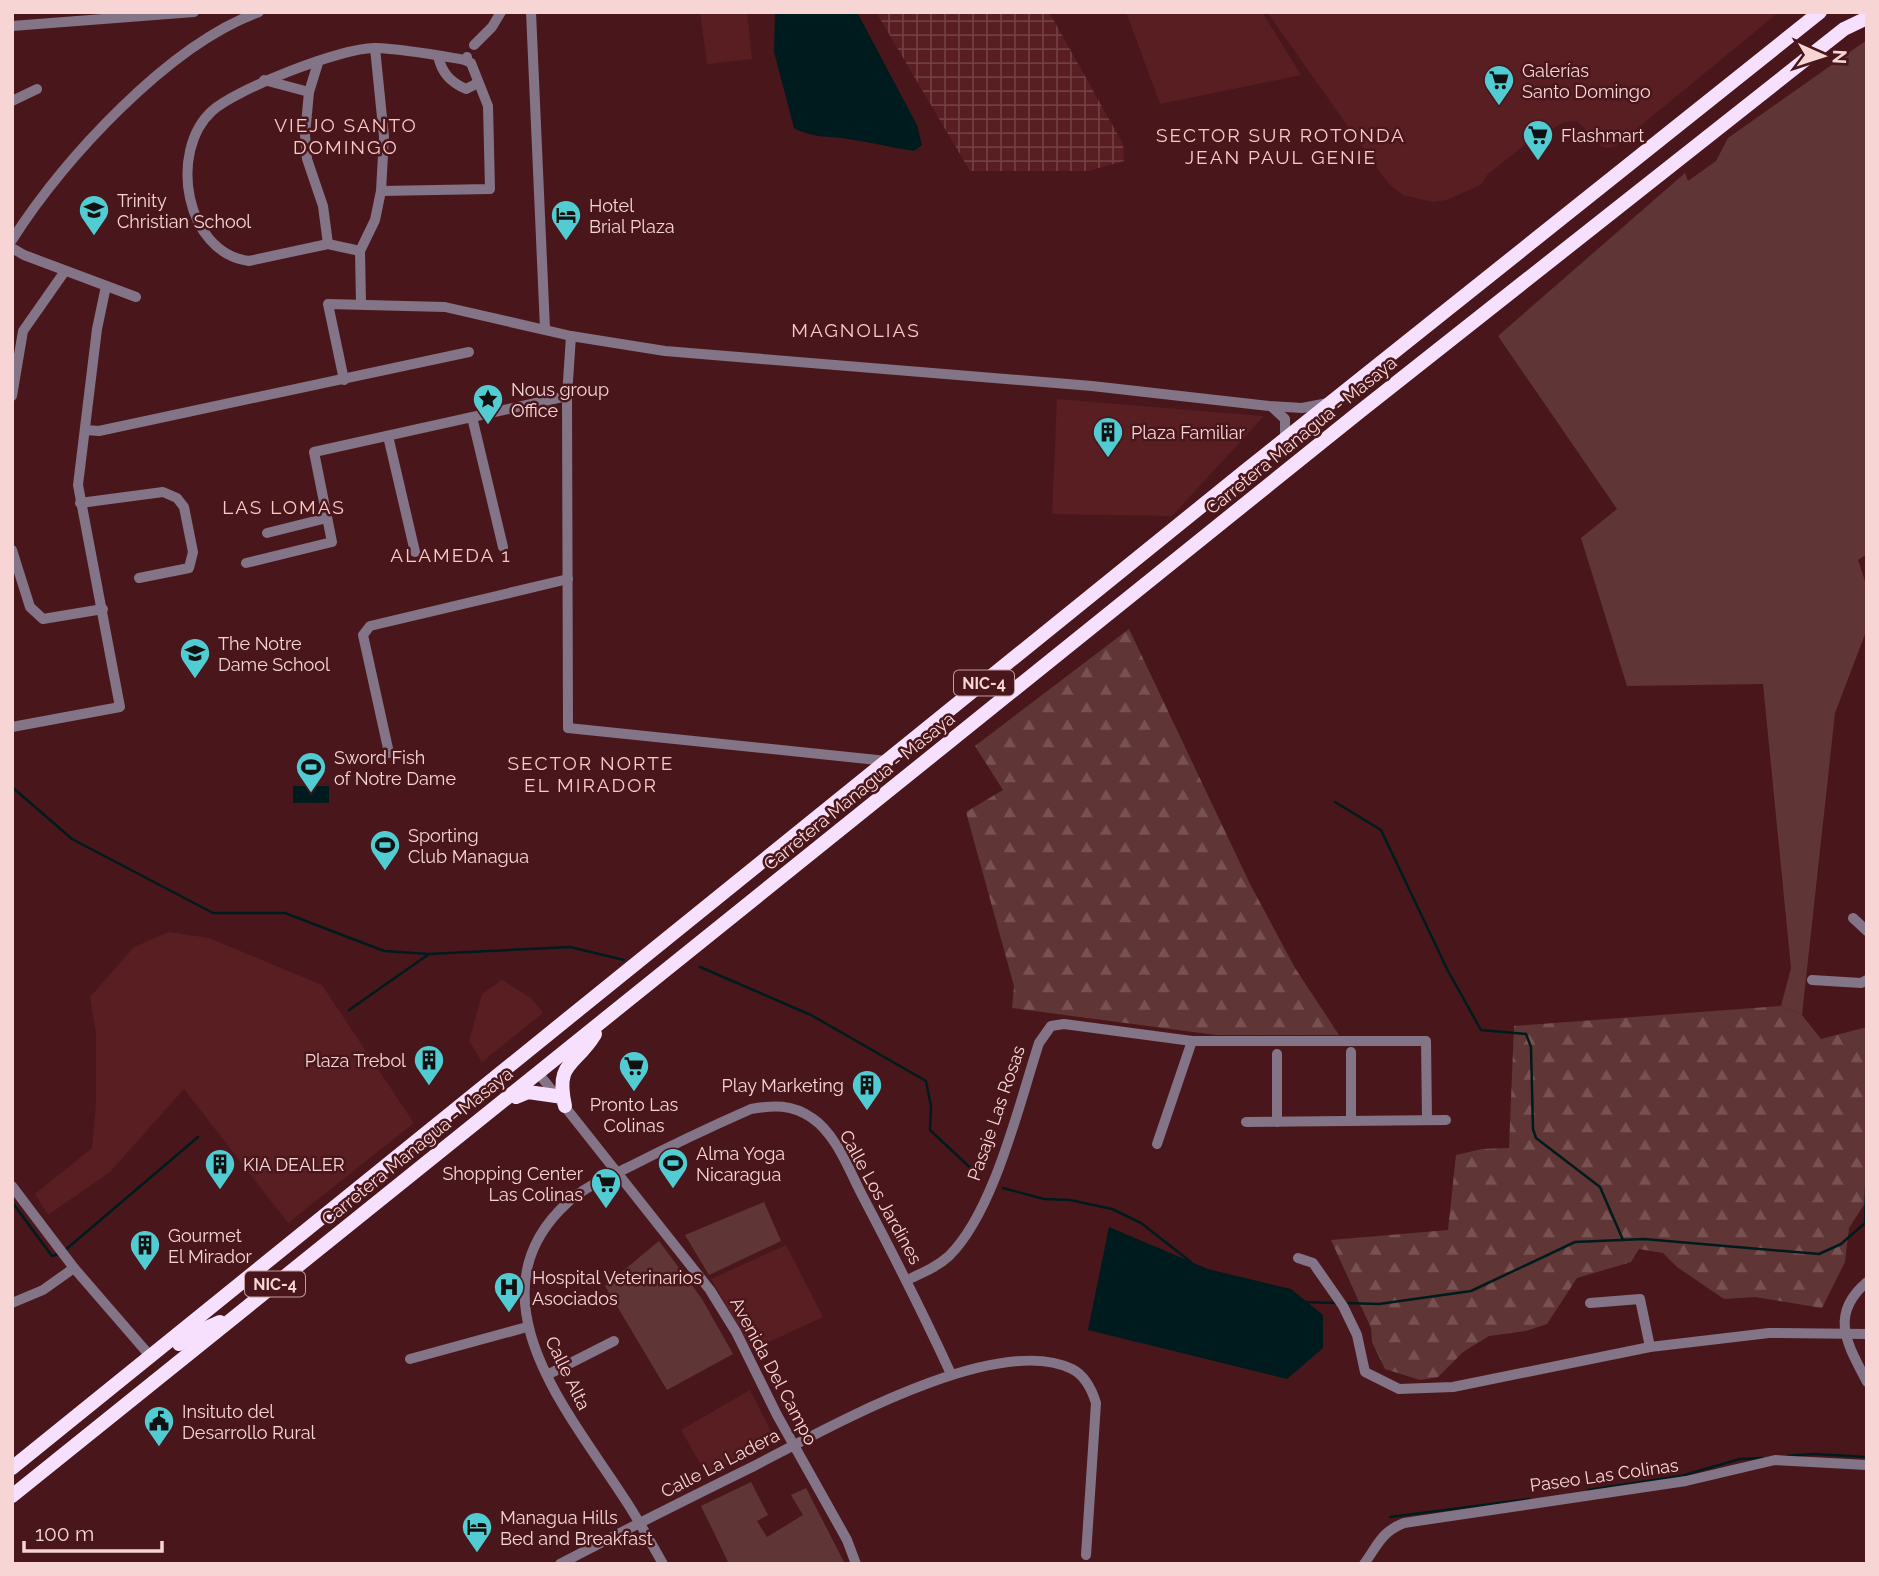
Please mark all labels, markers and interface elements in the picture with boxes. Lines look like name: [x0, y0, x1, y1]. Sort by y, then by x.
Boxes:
north arrow: [1788, 21, 1858, 91]
text: N: [1829, 49, 1851, 65]
place label: Galerías Santo Domingo: [1522, 60, 1651, 102]
supermarket icon: Galerías Santo Domingo: [1482, 63, 1516, 107]
district label: VIEJO SANTO DOMINGO: [274, 114, 418, 158]
supermarket icon: Flashmart: [1521, 118, 1555, 162]
district label: SECTOR SUR ROTONDA JEAN PAUL GENIE: [1156, 124, 1406, 168]
place label: Flashmart: [1561, 125, 1644, 146]
place label: Trinity Christian School: [117, 190, 251, 232]
school or university icon: Trinity Christian School: [77, 193, 111, 237]
place label: Hotel Brial Plaza: [589, 195, 675, 237]
hotel icon: Hotel Brial Plaza: [549, 198, 583, 242]
district label: MAGNOLIAS: [791, 319, 921, 341]
street label: Carretera Managua - Masaya: [1201, 352, 1401, 518]
place label: Nous group Office: [511, 379, 609, 421]
place icon: Nous group Office: [471, 382, 505, 426]
building icon: Plaza Familiar: [1091, 415, 1125, 459]
place label: Plaza Familiar: [1131, 422, 1245, 443]
district label: LAS LOMAS: [222, 496, 346, 518]
district label: ALAMEDA 1: [390, 544, 512, 566]
place label: The Notre Dame School: [218, 633, 330, 675]
school or university icon: The Notre Dame School: [178, 636, 212, 680]
road number: NIC-4: [954, 670, 1014, 696]
street label: Carretera Managua - Masaya: [759, 708, 959, 874]
place label: Sword Fish of Notre Dame: [334, 747, 456, 789]
sports icon: Sword Fish of Notre Dame: [294, 750, 328, 794]
district label: SECTOR NORTE EL MIRADOR: [508, 752, 674, 796]
place label: Sporting Club Managua: [408, 825, 529, 867]
sports icon: Sporting Club Managua: [368, 828, 402, 872]
street label: Pasaje Las Rosas: [963, 1042, 1029, 1183]
building icon: Plaza Trebol: [412, 1043, 446, 1087]
supermarket icon: Pronto Las Colinas: [617, 1049, 651, 1093]
place label: Plaza Trebol: [305, 1050, 406, 1071]
street label: Carretera Managua - Masaya: [317, 1063, 517, 1229]
building icon: Play Marketing: [850, 1068, 884, 1112]
place label: Play Marketing: [722, 1075, 844, 1096]
place label: Pronto Las Colinas: [590, 1094, 679, 1136]
street label: Calle Los Jardines: [835, 1126, 927, 1268]
place label: Alma Yoga Nicaragua: [696, 1143, 785, 1185]
sports icon: Alma Yoga Nicaragua: [656, 1146, 690, 1190]
building icon: KIA DEALER: [203, 1147, 237, 1191]
place label: KIA DEALER: [243, 1154, 345, 1175]
place label: Shopping Center Las Colinas: [442, 1163, 584, 1205]
supermarket icon: Shopping Center Las Colinas: [589, 1166, 623, 1210]
place label: Gourmet El Mirador: [168, 1225, 253, 1267]
building icon: Gourmet El Mirador: [128, 1228, 162, 1272]
place label: Hospital Veterinarios Asociados: [532, 1267, 702, 1309]
hospital icon: Hospital Veterinarios Asociados: [492, 1270, 526, 1314]
road number: NIC-4: [245, 1272, 305, 1296]
street label: Avenida Del Campo: [726, 1294, 822, 1449]
street label: Calle Alta: [541, 1333, 595, 1413]
place label: Insituto del Desarrollo Rural: [182, 1401, 315, 1443]
public building icon: Insituto del Desarrollo Rural: [142, 1404, 176, 1448]
street label: Calle La Ladera: [657, 1424, 783, 1502]
street label: Paseo Las Colinas: [1528, 1454, 1680, 1496]
place label: Managua Hills Bed and Breakfast: [500, 1507, 653, 1549]
scale bar: [24, 1510, 163, 1554]
hotel icon: Managua Hills Bed and Breakfast: [460, 1510, 494, 1554]
text: 100 m: [35, 1521, 94, 1546]

